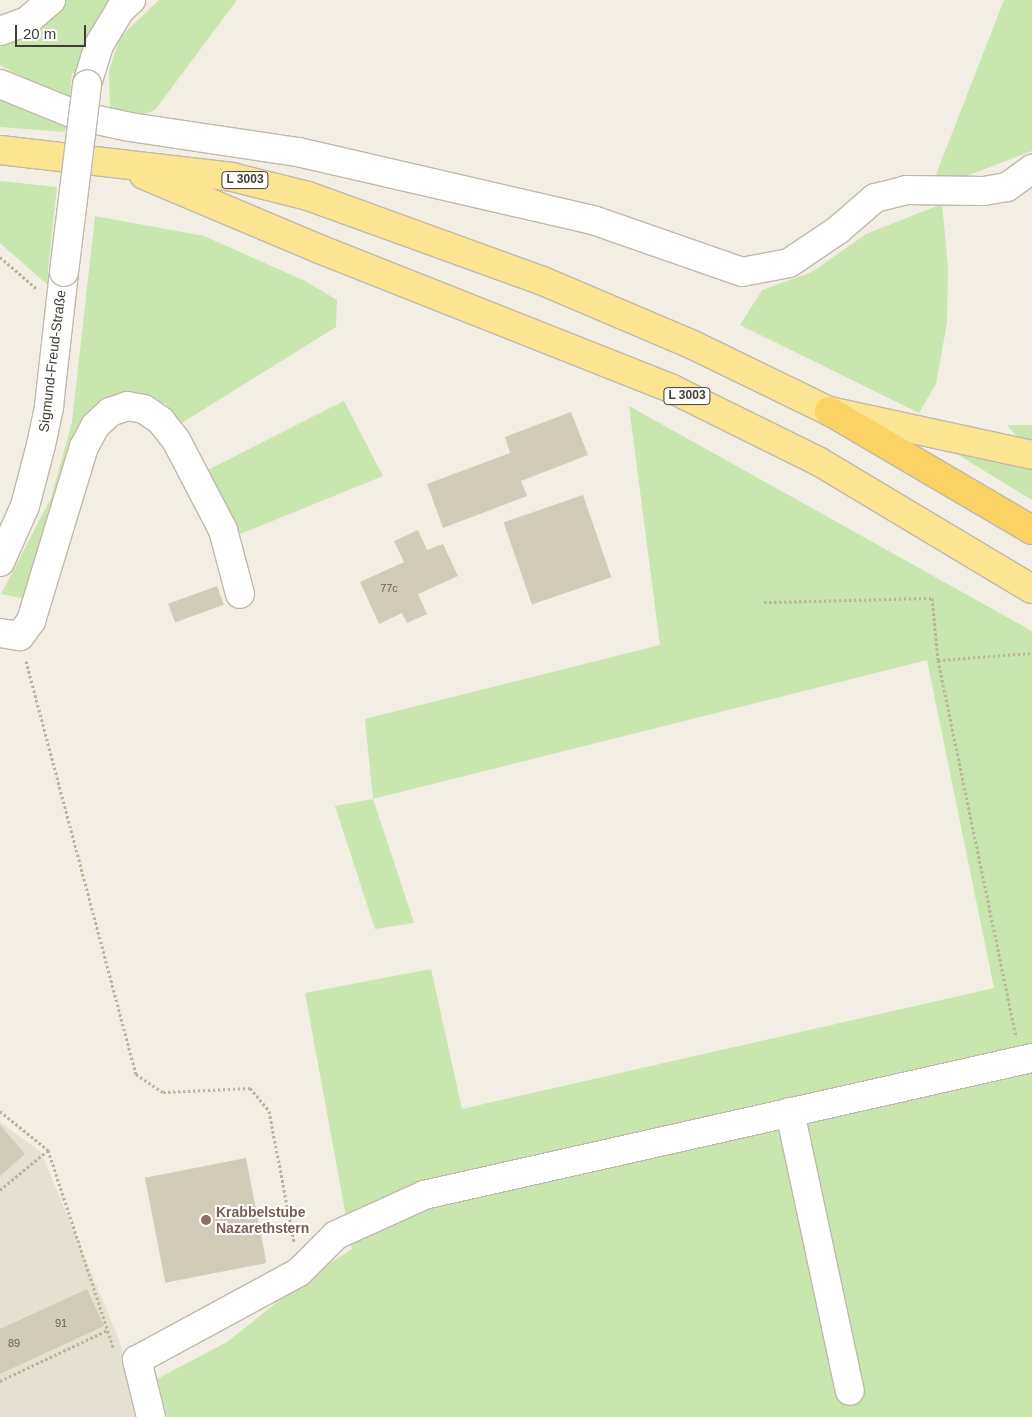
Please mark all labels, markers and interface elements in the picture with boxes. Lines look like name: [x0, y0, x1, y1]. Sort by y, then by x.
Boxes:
scale bar: [18, 15, 89, 47]
text: 20 m: [23, 25, 56, 42]
road number: L 3003: [221, 170, 269, 190]
street label: Sigmund-Freud-Straße: [35, 289, 69, 433]
road number: L 3003: [663, 386, 711, 406]
house number: 77c: [380, 581, 398, 595]
place label: Krabbelstube Nazarethstern: [216, 1204, 309, 1236]
marker: Krabbelstube Nazarethstern: [200, 1214, 212, 1226]
house number: 91: [55, 1316, 67, 1330]
house number: 89: [8, 1336, 20, 1350]

